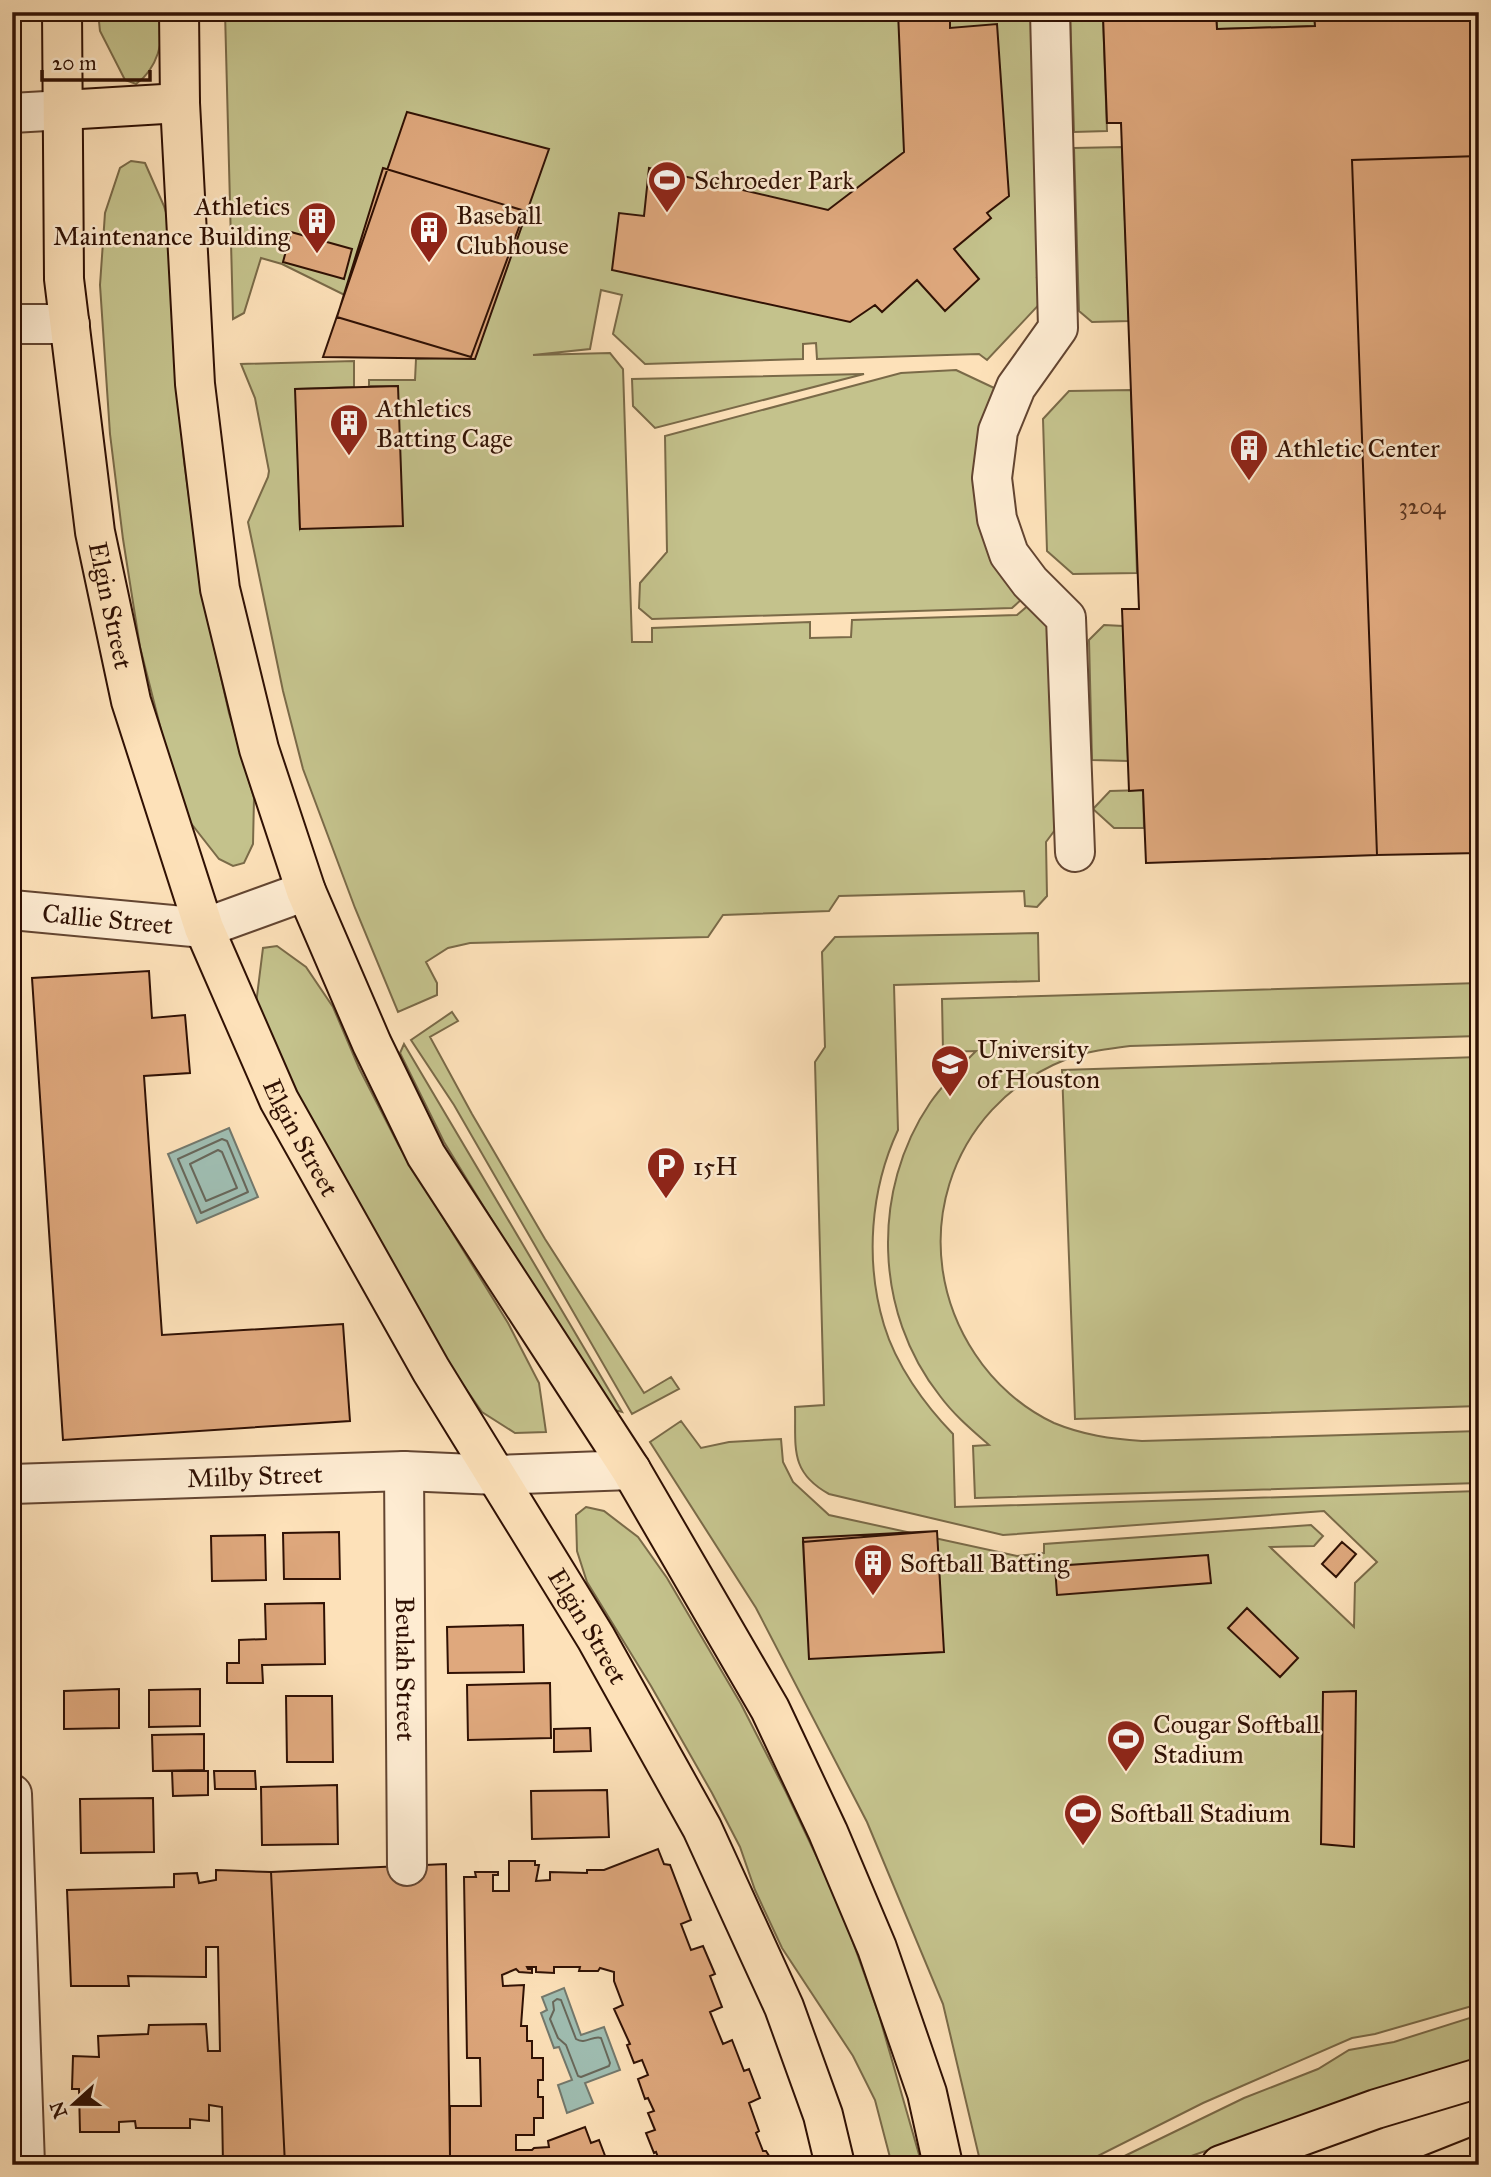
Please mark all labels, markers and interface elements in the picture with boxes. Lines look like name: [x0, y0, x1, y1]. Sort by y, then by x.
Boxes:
scale bar: [42, 38, 150, 82]
text: 20 m: [52, 50, 97, 76]
sports icon: Schroeder Park: [646, 159, 688, 214]
place label: Schroeder Park: [694, 164, 855, 196]
place label: Athletics Maintenance Building: [53, 190, 291, 252]
place label: Baseball Clubhouse: [456, 199, 569, 261]
building icon: Athletics Maintenance Building: [296, 200, 338, 255]
building icon: Baseball Clubhouse: [408, 209, 450, 264]
place label: Athletics Batting Cage: [375, 392, 513, 454]
building icon: Athletics Batting Cage: [328, 402, 370, 457]
building icon: Athletic Center: [1228, 427, 1270, 482]
place label: Athletic Center: [1275, 432, 1440, 464]
house number: 3204: [1399, 492, 1447, 520]
street label: Elgin Street: [82, 539, 140, 672]
street label: Callie Street: [41, 897, 174, 941]
place label: University of Houston: [977, 1033, 1100, 1095]
school or university icon: University of Houston: [929, 1043, 971, 1098]
street label: Elgin Street: [256, 1074, 346, 1202]
parking icon: 15H: [645, 1145, 687, 1200]
place label: 15H: [693, 1150, 738, 1182]
street label: Milby Street: [186, 1458, 323, 1494]
building icon: Softball Batting: [852, 1542, 894, 1597]
place label: Softball Batting: [900, 1547, 1070, 1579]
street label: Elgin Street: [541, 1562, 634, 1690]
street label: Beulah Street: [389, 1597, 422, 1741]
place label: Cougar Softball Stadium: [1153, 1708, 1320, 1770]
sports icon: Cougar Softball Stadium: [1105, 1718, 1147, 1773]
sports icon: Softball Stadium: [1062, 1792, 1104, 1847]
place label: Softball Stadium: [1110, 1797, 1290, 1829]
north arrow: [38, 2068, 108, 2138]
text: N: [45, 2098, 72, 2122]

